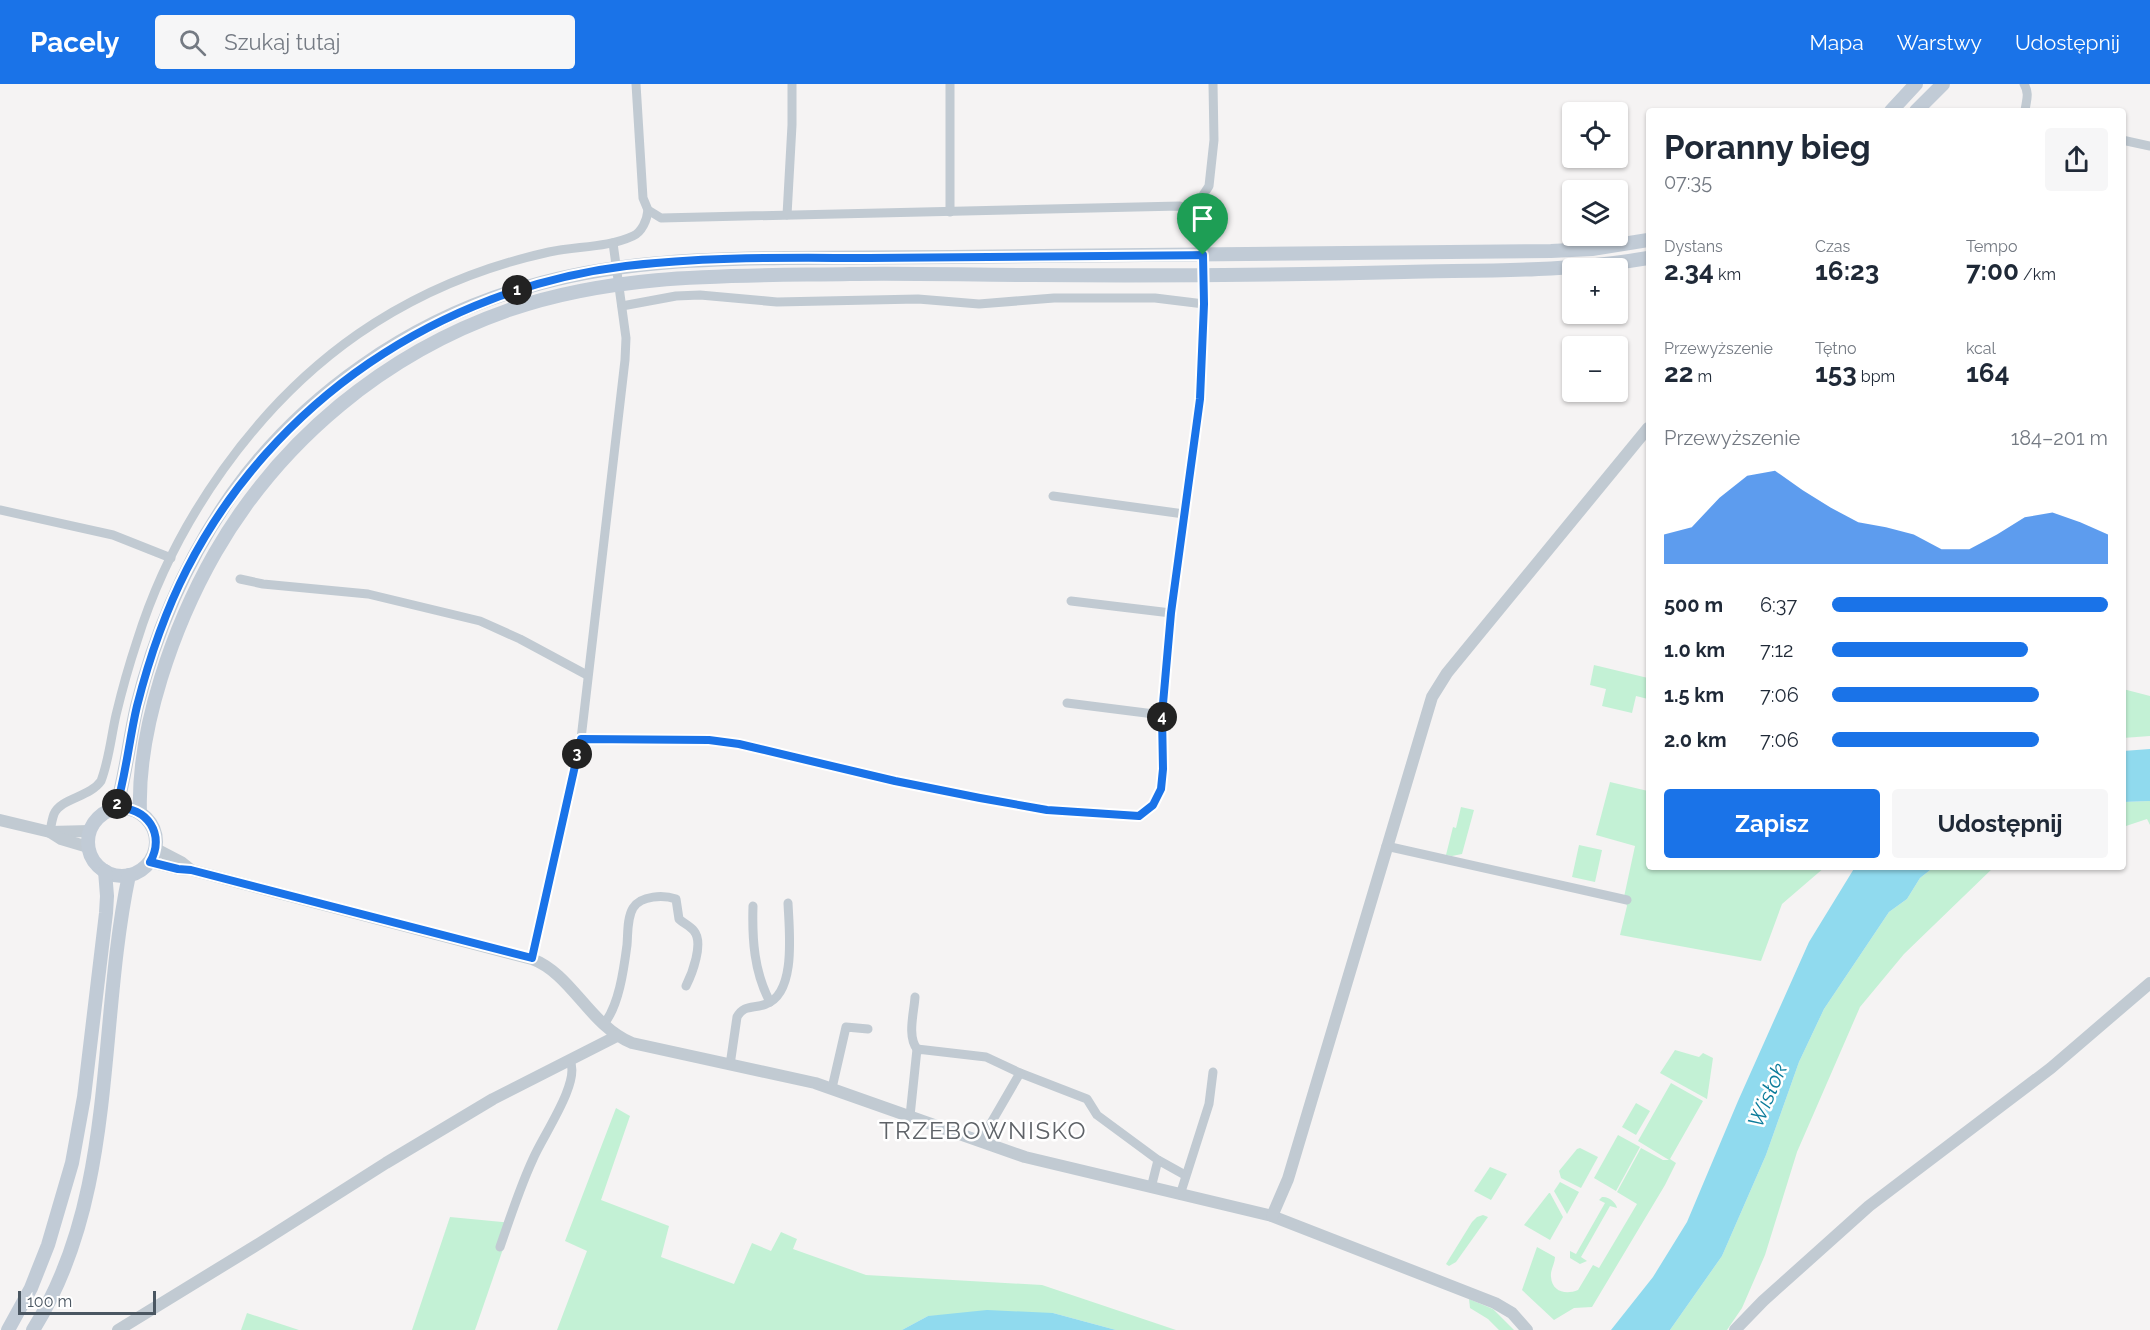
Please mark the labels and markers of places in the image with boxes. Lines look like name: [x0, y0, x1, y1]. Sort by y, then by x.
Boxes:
pin: [1177, 193, 1228, 255]
pin: 1: [502, 275, 532, 305]
pin: 4: [1147, 702, 1177, 732]
pin: 3: [562, 739, 592, 769]
pin: 2: [102, 789, 132, 819]

